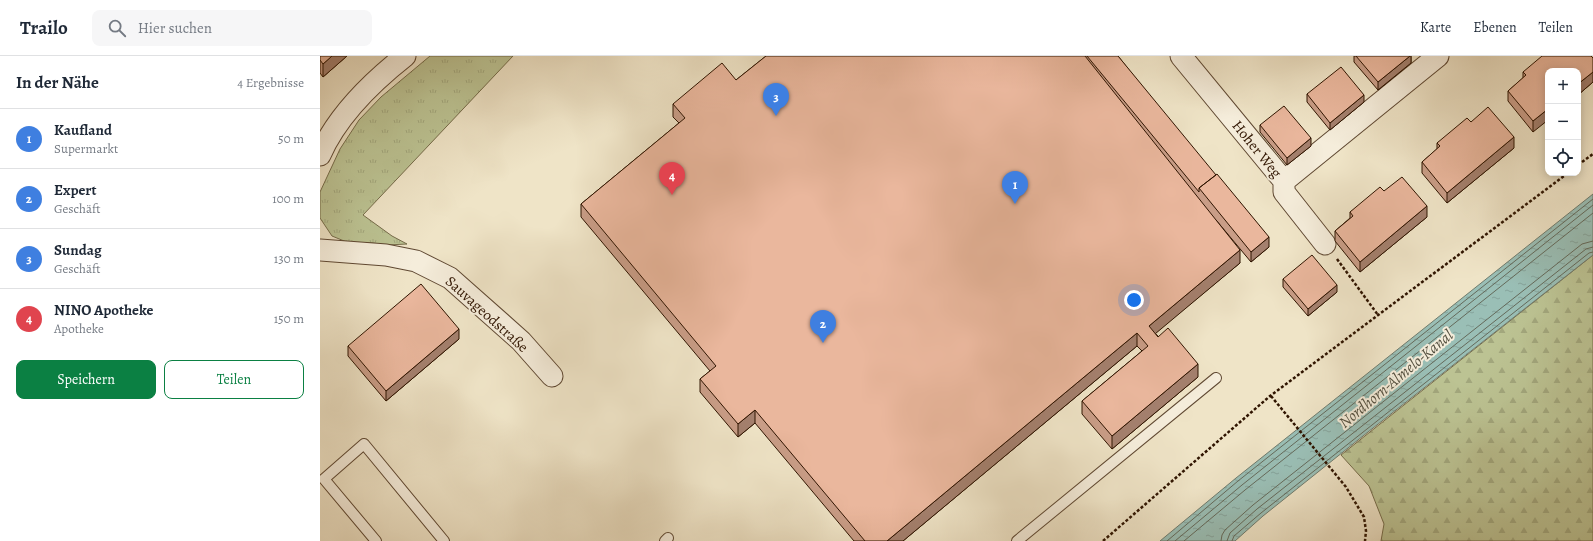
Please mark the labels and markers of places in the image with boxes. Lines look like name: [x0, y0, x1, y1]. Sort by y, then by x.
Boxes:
pin: 3: [763, 83, 789, 116]
pin: 4: [659, 162, 685, 195]
pin: 1: [1002, 171, 1028, 204]
pin: 2: [810, 310, 836, 343]

